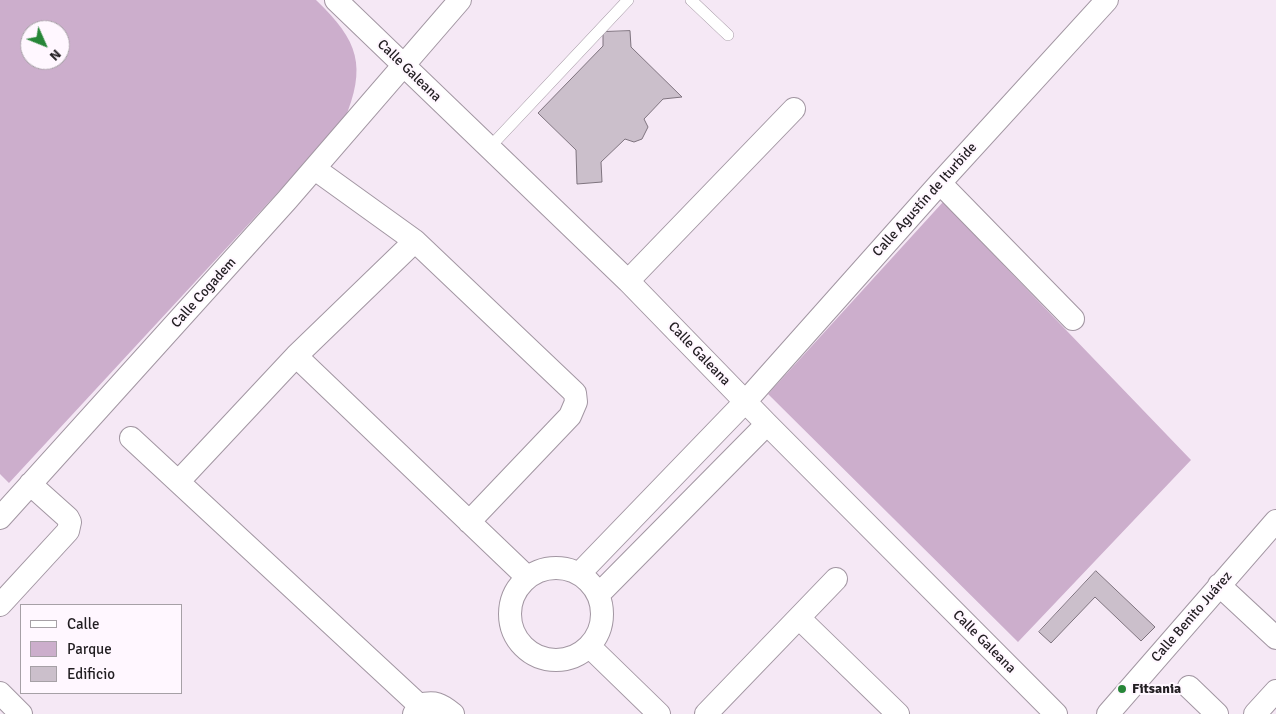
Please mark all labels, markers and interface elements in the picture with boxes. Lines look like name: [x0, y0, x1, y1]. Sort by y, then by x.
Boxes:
north arrow: [20, 20, 70, 70]
street label: Calle Galeana: [374, 36, 444, 106]
text: N: [46, 46, 65, 64]
street label: Calle Agustín de Iturbide: [869, 140, 981, 260]
street label: Calle Cogadem: [168, 254, 240, 332]
street label: Calle Galeana: [664, 319, 734, 389]
street label: Calle Benito Juárez: [1148, 568, 1236, 666]
legend: [20, 604, 182, 694]
street label: Calle Galeana: [949, 607, 1019, 677]
text: Calle: [67, 615, 100, 633]
text: Parque: [67, 640, 112, 658]
text: Edificio: [67, 665, 115, 683]
place label: Fitsania: [1132, 681, 1181, 697]
marker: Fitsania: [1116, 683, 1128, 695]

